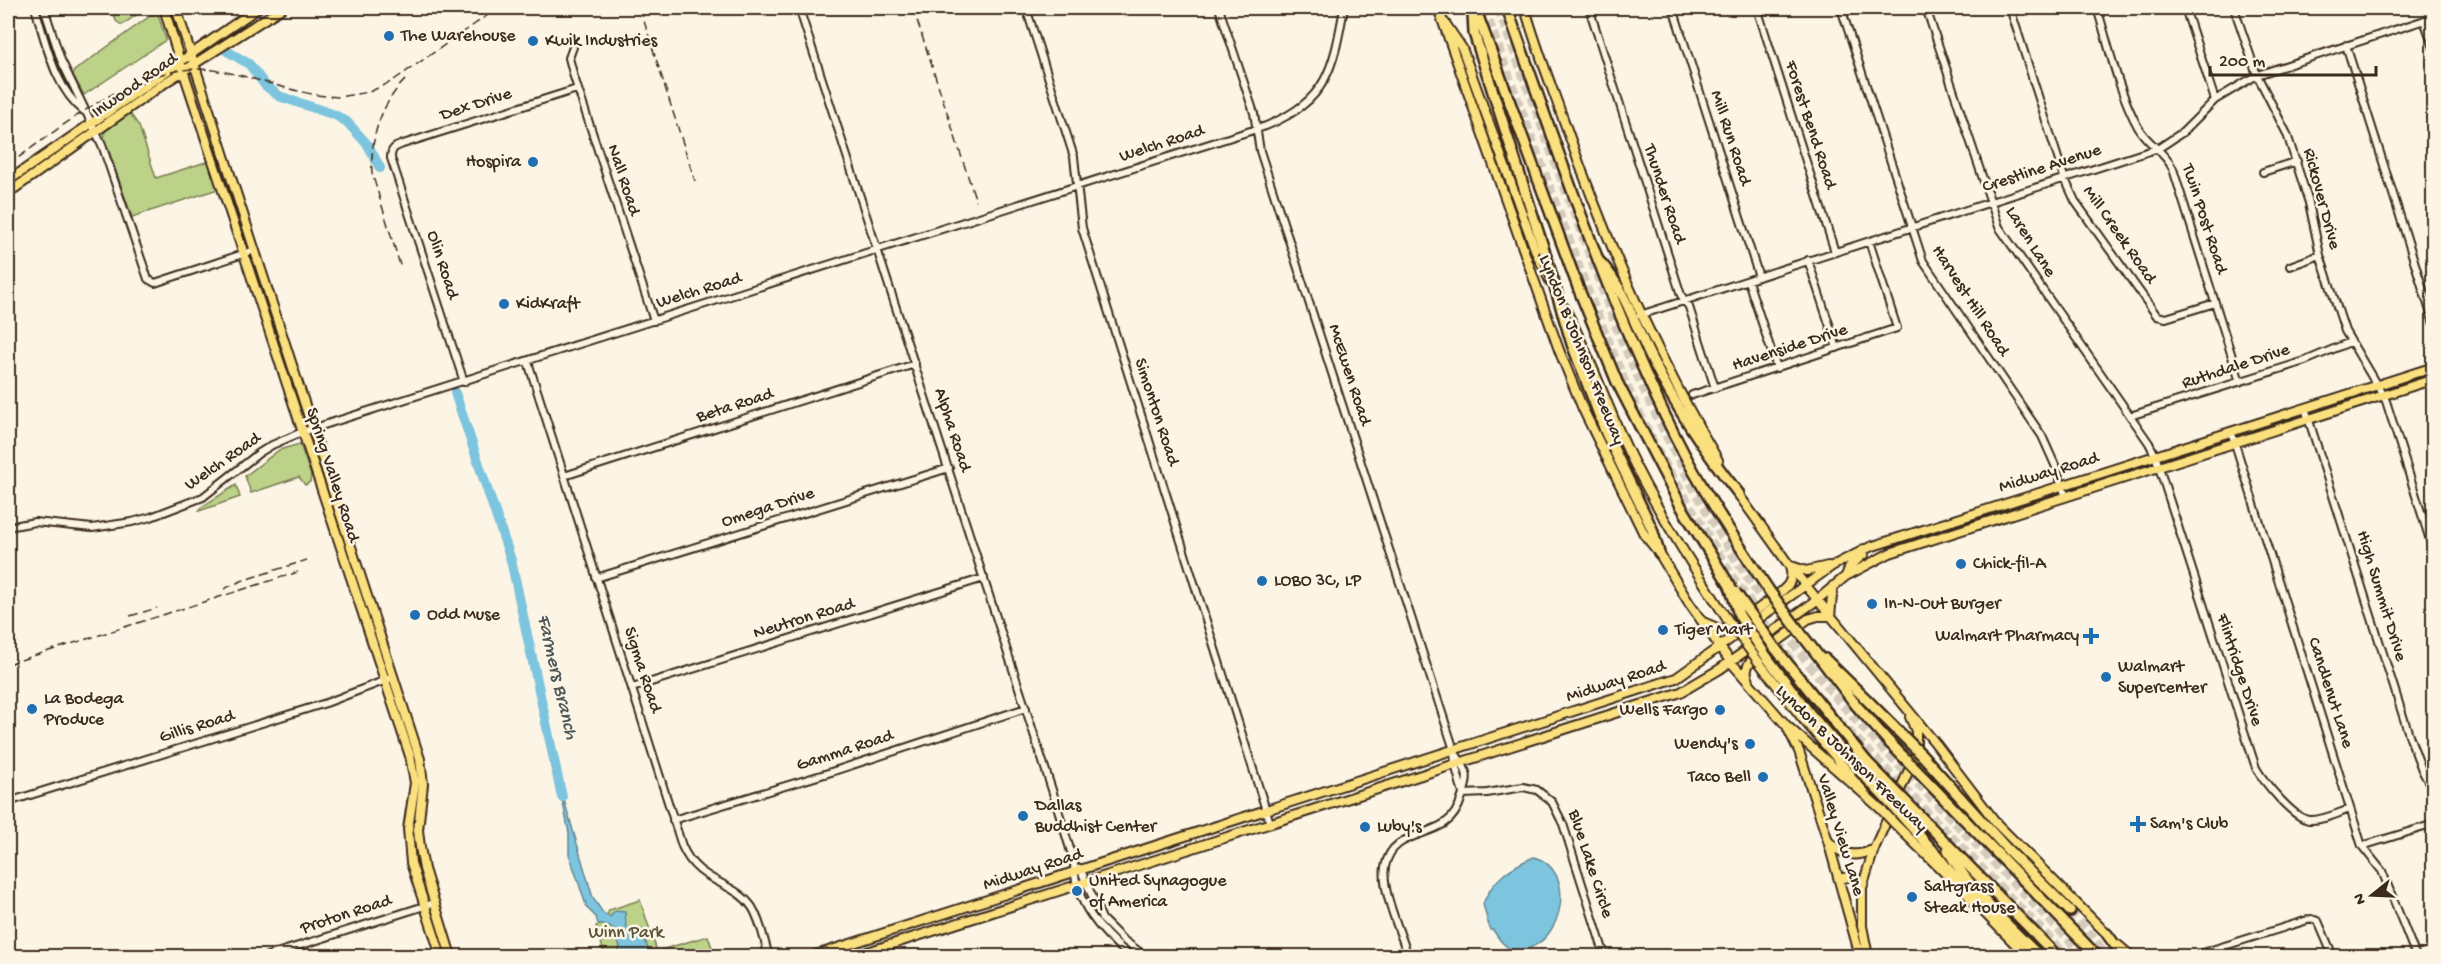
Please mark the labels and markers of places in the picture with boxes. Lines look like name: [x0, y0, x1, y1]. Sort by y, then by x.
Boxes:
place label: The Warehouse: [400, 26, 516, 47]
marker: The Warehouse: [382, 29, 396, 43]
place label: Kwik Industries: [545, 31, 658, 52]
marker: Kwik Industries: [526, 34, 540, 48]
place label: Hospira: [466, 152, 522, 173]
marker: Hospira: [526, 155, 540, 169]
place label: KidKraft: [516, 294, 581, 315]
marker: KidKraft: [497, 297, 511, 311]
place label: Chick-fil-A: [1973, 554, 2047, 575]
marker: Chick-fil-A: [1954, 557, 1968, 571]
place label: LOBO 3C, LP: [1274, 571, 1362, 592]
marker: LOBO 3C, LP: [1255, 574, 1269, 588]
place label: In-N-Out Burger: [1884, 594, 2002, 615]
marker: In-N-Out Burger: [1865, 597, 1879, 611]
place label: Odd Muse: [427, 605, 501, 626]
marker: Odd Muse: [408, 608, 422, 622]
place label: Tiger Mart: [1674, 620, 1754, 641]
marker: Tiger Mart: [1656, 623, 1670, 637]
place label: Walmart Pharmacy: [1935, 626, 2079, 647]
marker: Walmart Pharmacy: [2084, 629, 2098, 643]
place label: Walmart Supercenter: [2118, 657, 2208, 699]
marker: Walmart Supercenter: [2099, 670, 2113, 684]
place label: La Bodega Produce: [43, 689, 124, 731]
place label: Wells Fargo: [1619, 700, 1708, 721]
marker: La Bodega Produce: [25, 702, 39, 716]
marker: Wells Fargo: [1713, 703, 1727, 717]
place label: Wendy's: [1674, 734, 1739, 755]
marker: Wendy's: [1743, 737, 1757, 751]
place label: Taco Bell: [1687, 767, 1751, 788]
marker: Taco Bell: [1756, 770, 1770, 784]
place label: Dallas Buddhist Center: [1034, 796, 1158, 838]
marker: Dallas Buddhist Center: [1016, 809, 1030, 823]
place label: Sam's Club: [2150, 814, 2229, 835]
place label: Luby's: [1377, 817, 1423, 838]
marker: Sam's Club: [2131, 817, 2145, 831]
marker: Luby's: [1358, 820, 1372, 834]
place label: United Synagogue of America: [1089, 871, 1227, 913]
place label: Saltgrass Steak House: [1924, 877, 2016, 919]
marker: United Synagogue of America: [1070, 884, 1084, 898]
marker: Saltgrass Steak House: [1905, 890, 1919, 904]

